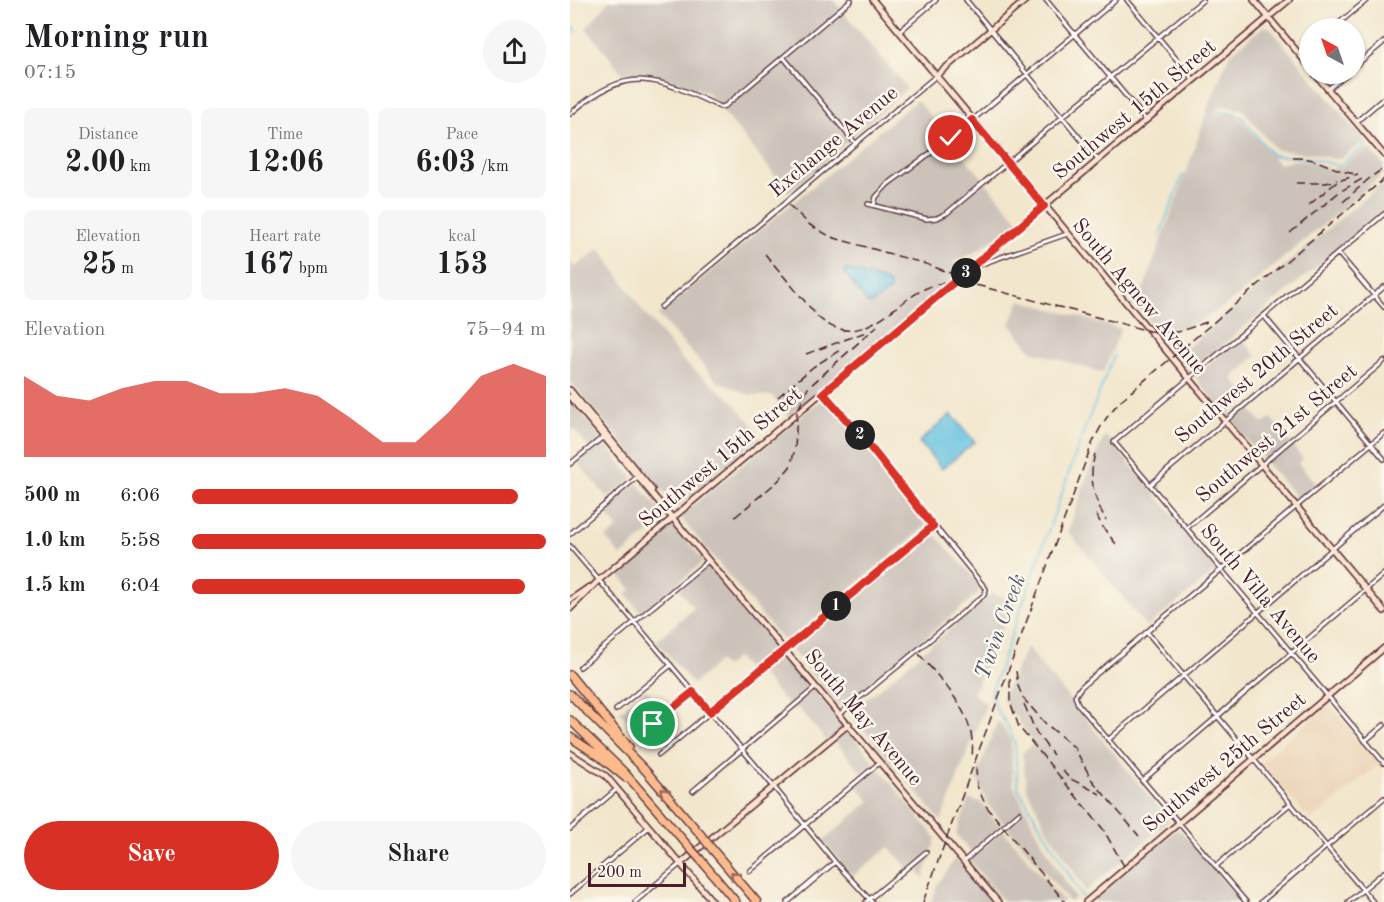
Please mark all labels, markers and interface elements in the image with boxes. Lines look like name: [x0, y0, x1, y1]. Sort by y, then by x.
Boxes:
north arrow: [1299, 18, 1365, 84]
map controls: [1299, 18, 1365, 84]
button: share: [483, 20, 546, 83]
text: Morning run: [24, 22, 209, 55]
street label: Southwest 15th Street: [1050, 36, 1220, 184]
text: 07:15: [24, 63, 76, 83]
street label: Exchange Avenue: [766, 82, 902, 202]
pin: [925, 112, 976, 163]
icon: check: [934, 121, 967, 154]
text: Distance: [78, 127, 138, 143]
text: Time: [267, 127, 303, 143]
text: Pace: [446, 127, 478, 143]
text: 2.00: [65, 148, 126, 178]
text: 12:06: [246, 148, 324, 178]
text: 6:03: [415, 148, 476, 178]
text: km: [126, 159, 151, 175]
text: /km: [476, 159, 509, 175]
street label: South Agnew Avenue: [1068, 215, 1210, 379]
text: Elevation: [75, 229, 141, 245]
text: Heart rate: [249, 229, 321, 245]
text: kcal: [448, 229, 476, 245]
text: 25: [82, 250, 117, 280]
text: 167: [242, 250, 294, 280]
text: 153: [436, 250, 488, 280]
pin: 3: [951, 258, 981, 288]
text: m: [117, 261, 134, 277]
text: bpm: [294, 261, 328, 277]
text: 3: [961, 265, 971, 281]
street label: Southwest 20th Street: [1172, 300, 1342, 448]
text: Elevation: [24, 320, 105, 340]
text: 75–94 m: [466, 320, 546, 340]
street label: Southwest 21st Street: [1192, 361, 1361, 507]
street label: Southwest 15th Street: [636, 384, 806, 532]
pin: 2: [845, 420, 875, 450]
text: 2: [855, 427, 865, 443]
text: 500 m: [24, 486, 80, 506]
text: 6:06: [120, 486, 160, 506]
street label: South Villa Avenue: [1196, 520, 1324, 668]
text: 1.0 km: [24, 531, 86, 551]
text: 5:58: [120, 531, 160, 551]
water label: Twin Creek: [972, 571, 1030, 682]
text: 1.5 km: [24, 576, 86, 596]
text: 6:04: [120, 576, 160, 596]
pin: 1: [821, 591, 851, 621]
text: 1: [831, 598, 841, 614]
street label: South May Avenue: [800, 646, 926, 790]
street label: Southwest 25th Street: [1140, 689, 1310, 837]
pin: [627, 698, 678, 749]
icon: arrive: [636, 707, 669, 740]
one-way arrow: [661, 788, 672, 799]
button: Save: [24, 821, 279, 890]
button: Share: [291, 821, 546, 890]
scale bar: [588, 860, 686, 888]
text: 200 m: [597, 865, 642, 881]
one-way arrow: [730, 871, 741, 882]

